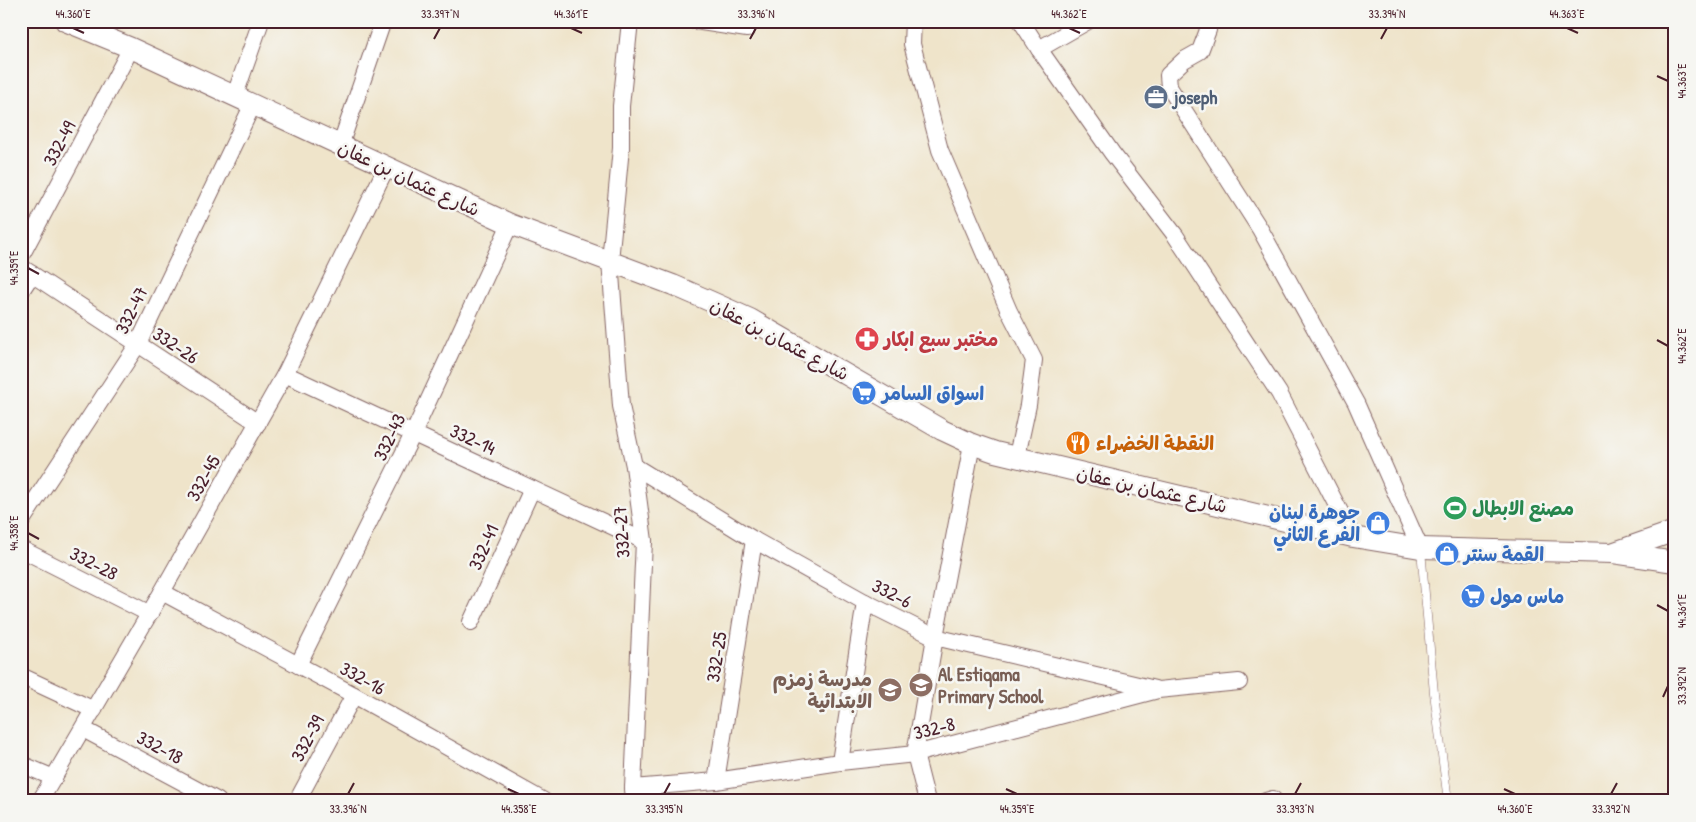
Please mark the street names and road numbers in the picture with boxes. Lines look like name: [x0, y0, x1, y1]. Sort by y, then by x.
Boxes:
street label: 332-49: [36, 116, 82, 170]
street label: شارع عثمان بن عفان: [333, 134, 484, 223]
street label: 332-47: [108, 282, 154, 338]
street label: شارع عثمان بن عفان: [706, 291, 854, 387]
street label: 332-26: [148, 320, 204, 370]
street label: 332-43: [367, 409, 411, 465]
street label: 332-14: [446, 417, 500, 461]
street label: 332-45: [180, 450, 226, 506]
street label: شارع عثمان بن عفان: [1074, 459, 1230, 520]
street label: 332-27: [606, 505, 636, 559]
street label: 332-41: [461, 520, 505, 574]
street label: 332-28: [66, 540, 122, 586]
street label: 332-6: [868, 572, 916, 614]
street label: 332-25: [699, 630, 733, 684]
street label: 332-16: [336, 655, 390, 701]
street label: 332-39: [284, 710, 330, 766]
street label: 332-8: [911, 710, 957, 746]
street label: 332-18: [132, 724, 188, 770]

